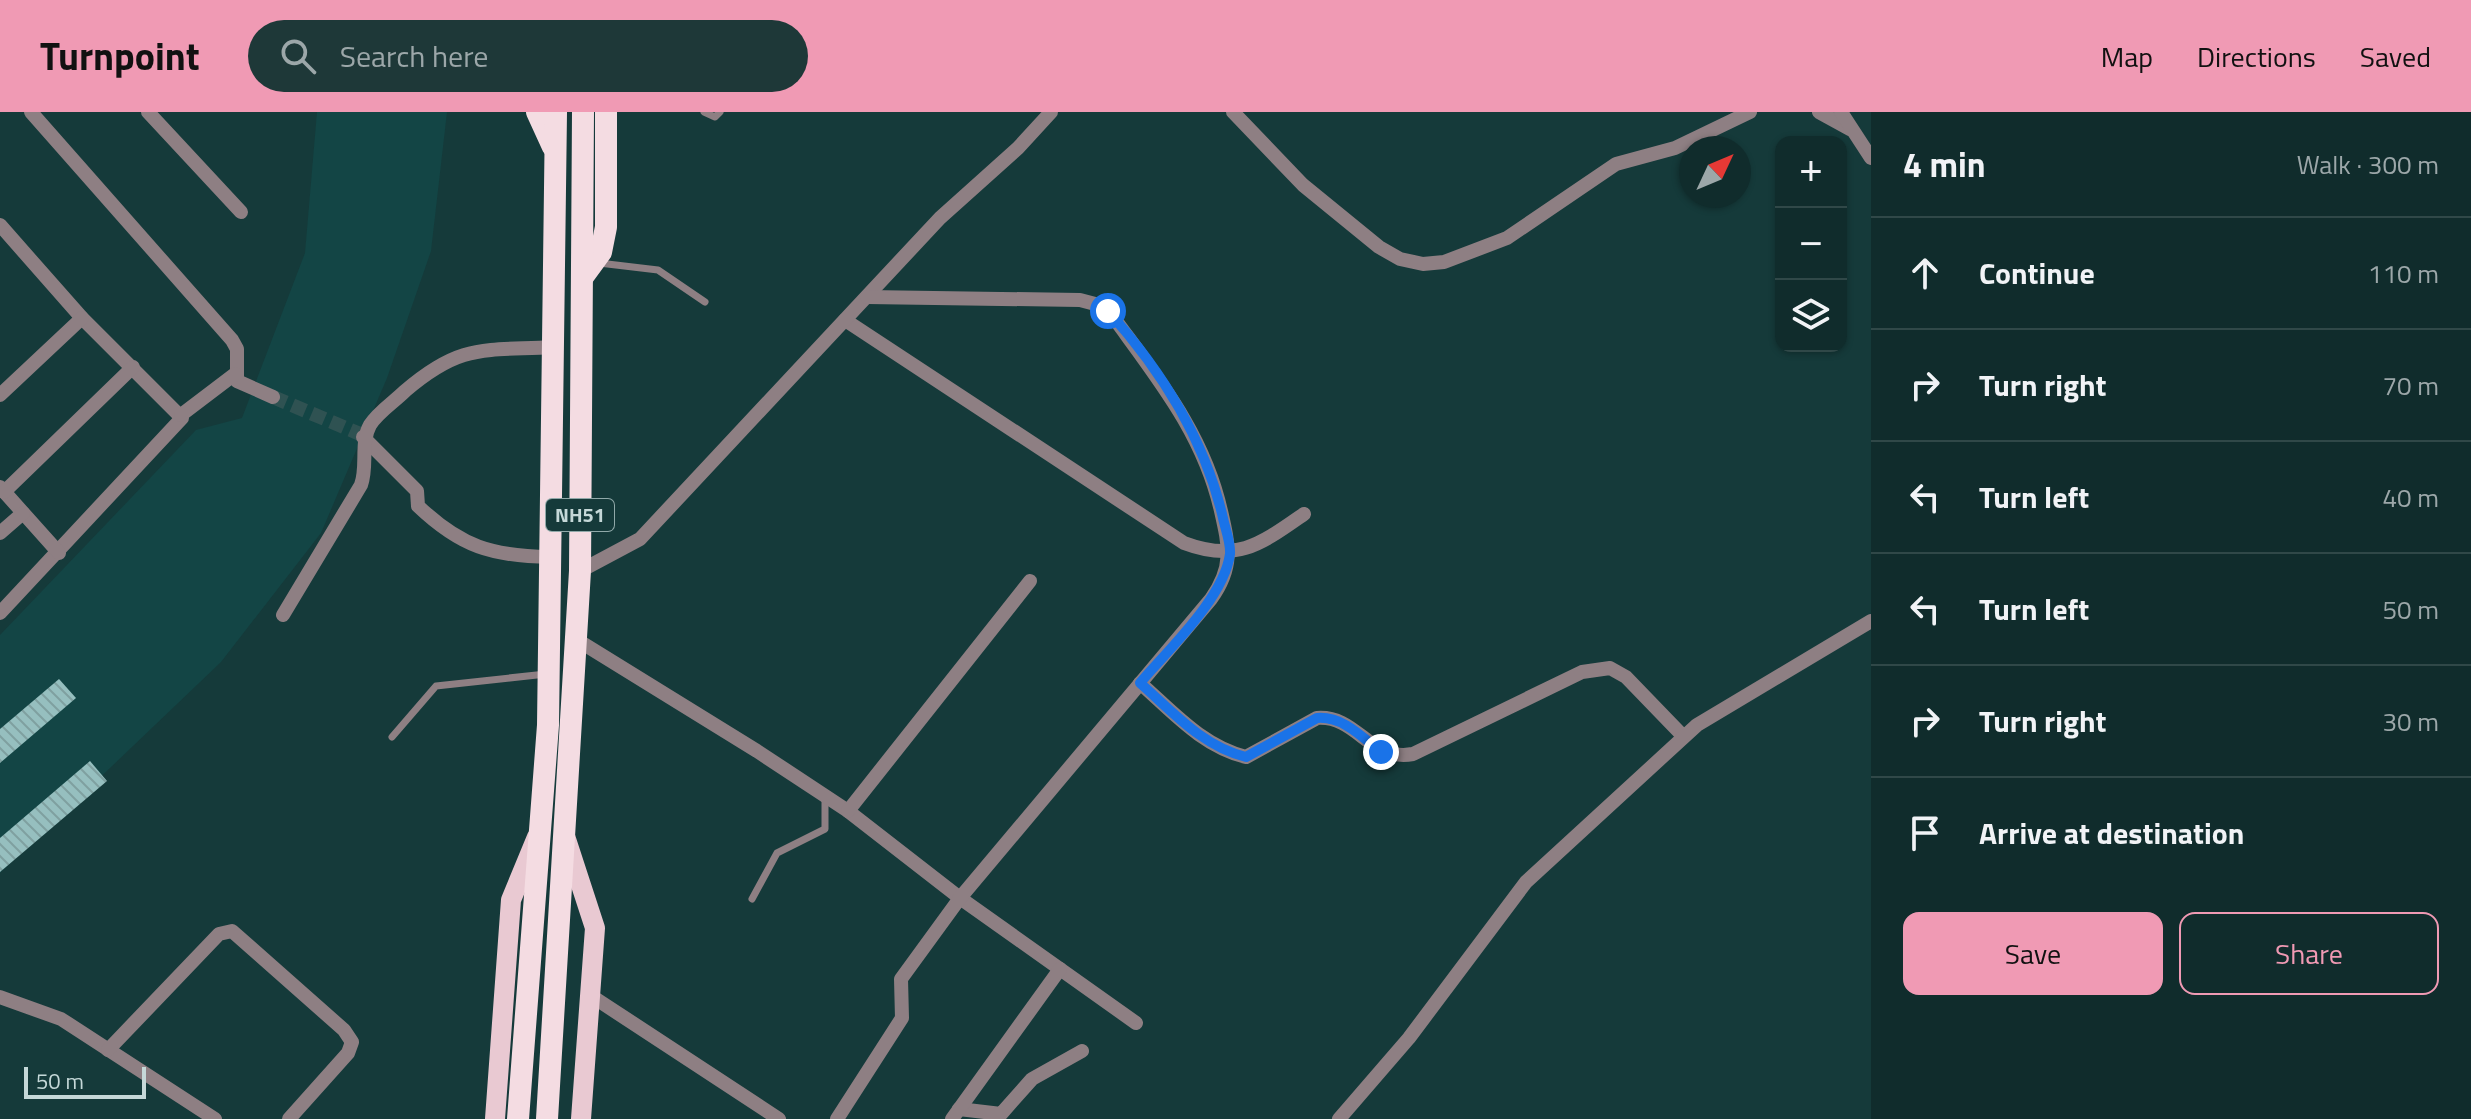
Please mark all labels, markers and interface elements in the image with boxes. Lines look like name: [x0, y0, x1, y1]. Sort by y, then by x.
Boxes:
search box: [248, 20, 808, 92]
text: Turnpoint: [40, 27, 200, 85]
text: Search here: [340, 33, 488, 79]
icon: search: [276, 34, 320, 78]
text: Map: [2101, 35, 2153, 78]
text: Directions: [2197, 35, 2316, 78]
text: Saved: [2360, 35, 2431, 78]
north arrow: [1679, 136, 1751, 208]
map controls: [1775, 136, 1847, 352]
button: +: [1775, 136, 1847, 208]
text: 4 min: [1903, 138, 1986, 190]
text: Walk · 300 m: [2297, 145, 2439, 184]
button: −: [1775, 208, 1847, 280]
text: Continue: [1979, 250, 2095, 296]
icon: ahead: [1903, 251, 1947, 295]
text: 110 m: [2368, 254, 2439, 293]
button: layers: [1775, 280, 1847, 352]
route start: [1090, 293, 1126, 329]
text: Turn right: [1979, 362, 2107, 408]
icon: right: [1903, 363, 1947, 407]
text: 70 m: [2382, 366, 2439, 405]
text: Turn left: [1979, 474, 2089, 520]
icon: left: [1903, 475, 1947, 519]
text: 40 m: [2382, 478, 2439, 517]
road number: NH51: [546, 499, 614, 531]
text: Turn left: [1979, 586, 2089, 632]
icon: left: [1903, 587, 1947, 631]
text: 50 m: [2382, 590, 2439, 629]
text: Turn right: [1979, 698, 2107, 744]
icon: right: [1903, 699, 1947, 743]
text: 30 m: [2382, 702, 2439, 741]
route end: [1363, 734, 1399, 770]
text: Arrive at destination: [1979, 810, 2244, 856]
icon: arrive: [1903, 811, 1947, 855]
button: Save: [1903, 912, 2163, 995]
button: Share: [2179, 912, 2439, 995]
scale bar: [24, 1063, 146, 1099]
text: 50 m: [36, 1064, 84, 1098]

